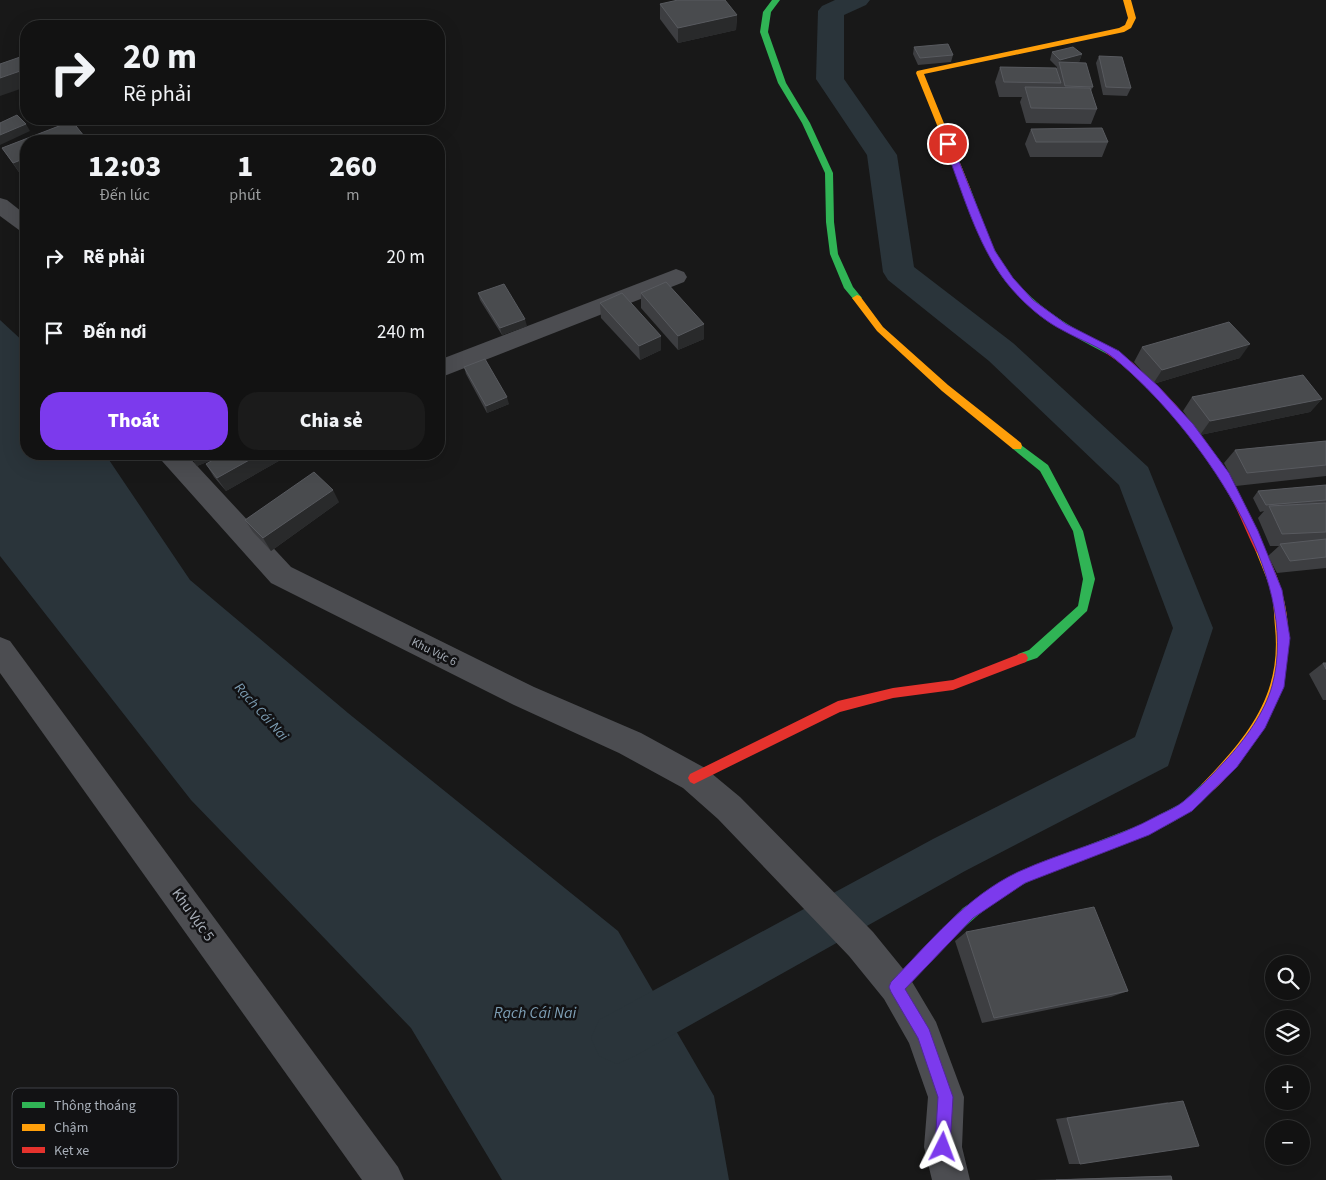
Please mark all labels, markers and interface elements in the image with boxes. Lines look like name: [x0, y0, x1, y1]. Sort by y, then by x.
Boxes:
text: 20 m: [123, 32, 197, 82]
icon: right: [40, 40, 105, 105]
text: Rẽ phải: [123, 78, 191, 110]
pin: [927, 123, 969, 165]
icon: arrive: [934, 130, 962, 158]
text: 12:03: [88, 145, 161, 188]
text: 1: [237, 145, 253, 188]
text: 260: [329, 145, 377, 188]
text: Đến lúc: [100, 184, 150, 206]
text: phút: [229, 184, 261, 206]
text: m: [346, 184, 360, 206]
icon: right: [40, 244, 68, 272]
text: Rẽ phải: [83, 244, 145, 271]
text: 20 m: [387, 244, 425, 271]
icon: arrive: [40, 319, 68, 347]
text: Đến nơi: [83, 319, 147, 346]
text: 240 m: [377, 319, 425, 346]
button: Thoát: [40, 392, 228, 450]
button: Chia sẻ: [238, 392, 425, 450]
street label: Khu Vực 6: [408, 634, 460, 670]
water label: Rạch Cái Nai: [229, 678, 293, 746]
street label: Khu Vực 5: [167, 884, 219, 946]
map controls: [1265, 955, 1310, 1165]
button: search: [1265, 955, 1310, 1000]
water label: Rạch Cái Nai: [494, 1002, 576, 1024]
button: layers: [1265, 1010, 1310, 1055]
button: +: [1265, 1065, 1310, 1110]
legend: [12, 1088, 178, 1168]
text: Thông thoáng: [54, 1096, 136, 1116]
text: Chậm: [54, 1118, 88, 1138]
position arrow: [916, 1120, 968, 1172]
button: −: [1265, 1120, 1310, 1165]
text: Kẹt xe: [54, 1141, 89, 1161]

